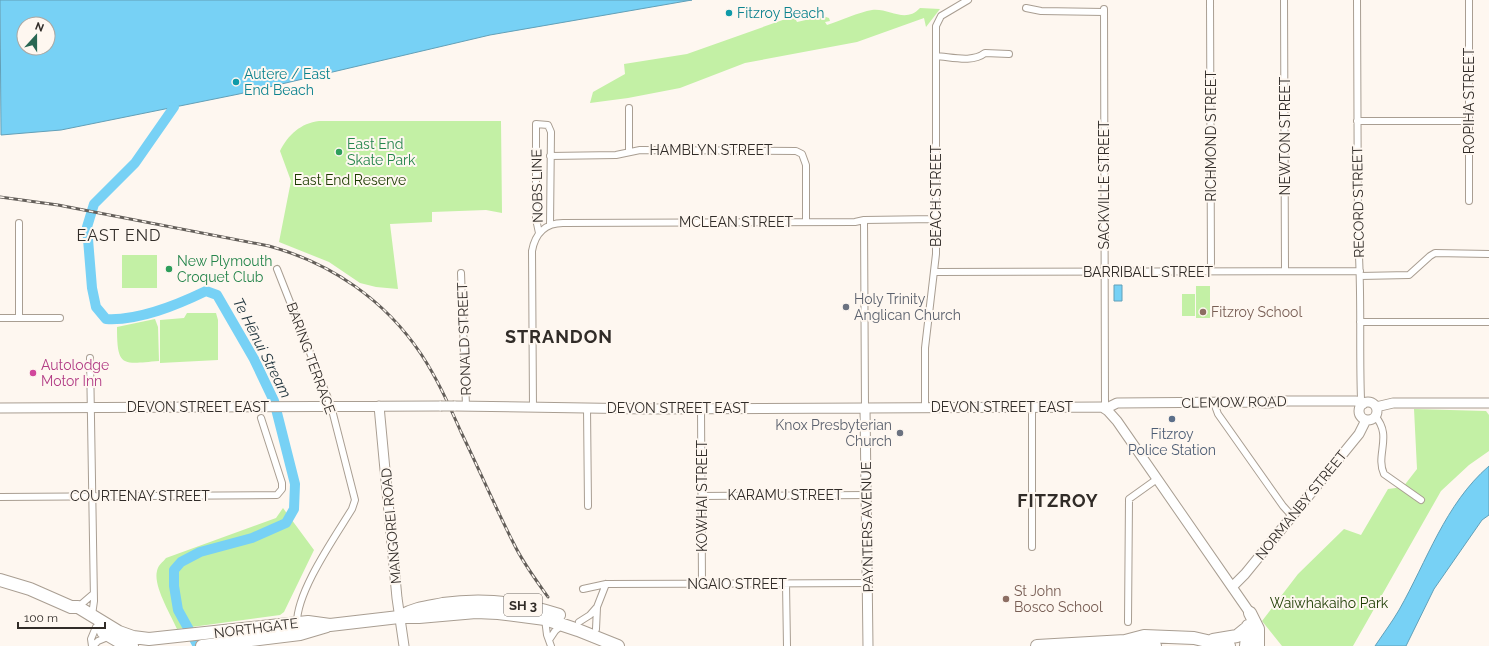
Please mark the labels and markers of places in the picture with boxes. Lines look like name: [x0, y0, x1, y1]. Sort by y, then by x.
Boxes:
place label: Fitzroy Beach: [737, 5, 824, 21]
marker: Fitzroy Beach: [724, 8, 734, 18]
place label: Autere / East End Beach: [244, 66, 331, 98]
marker: Autere / East End Beach: [231, 77, 241, 87]
place label: East End Skate Park: [347, 136, 416, 168]
marker: East End Skate Park: [334, 147, 344, 157]
place label: New Plymouth Croquet Club: [177, 253, 273, 285]
marker: New Plymouth Croquet Club: [164, 264, 174, 274]
place label: Holy Trinity Anglican Church: [854, 291, 961, 323]
marker: Holy Trinity Anglican Church: [841, 302, 851, 312]
place label: Fitzroy School: [1211, 304, 1302, 320]
marker: Fitzroy School: [1198, 307, 1208, 317]
place label: Autolodge Motor Inn: [41, 357, 109, 389]
marker: Autolodge Motor Inn: [28, 368, 38, 378]
marker: Fitzroy Police Station: [1167, 414, 1177, 424]
place label: Knox Presbyterian Church: [775, 417, 892, 449]
place label: Fitzroy Police Station: [1128, 426, 1216, 458]
marker: Knox Presbyterian Church: [895, 428, 905, 438]
place label: St John Bosco School: [1014, 583, 1103, 615]
marker: St John Bosco School: [1001, 594, 1011, 604]

